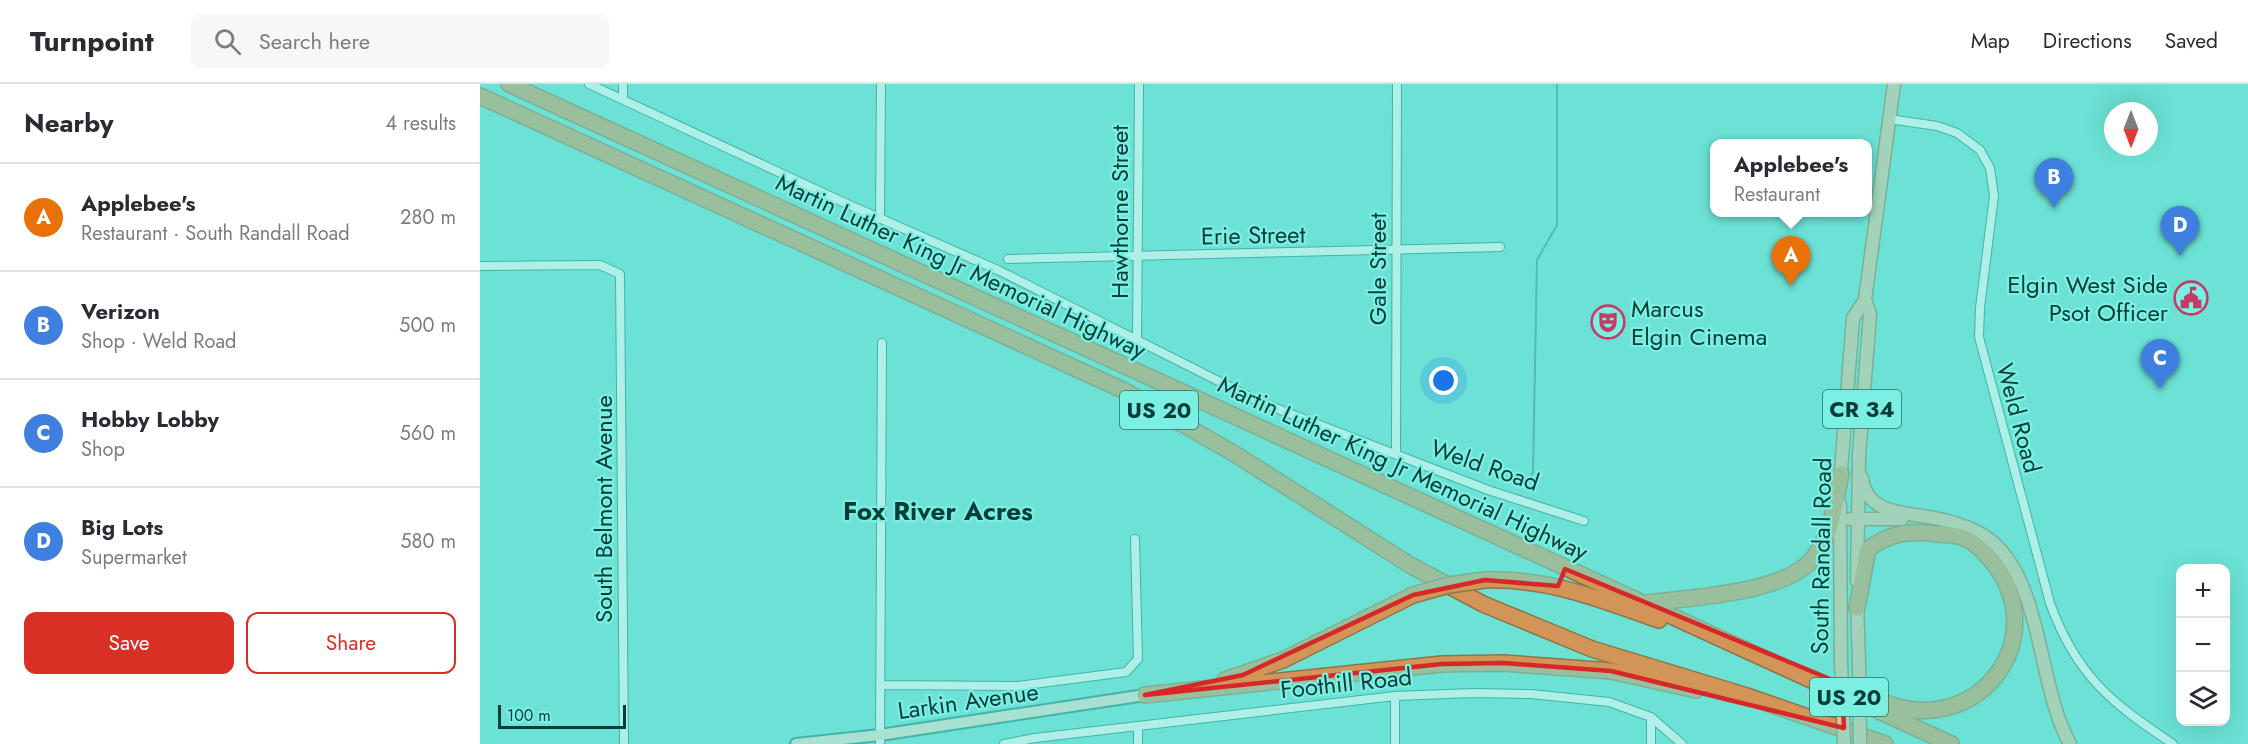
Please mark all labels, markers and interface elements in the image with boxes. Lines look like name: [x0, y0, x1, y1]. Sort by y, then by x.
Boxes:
search box: [190, 14, 610, 68]
text: Turnpoint: [30, 21, 154, 62]
icon: search: [211, 25, 244, 58]
text: Search here: [259, 25, 370, 57]
text: Map: [1971, 26, 2010, 56]
text: Directions: [2043, 26, 2132, 56]
text: Saved: [2165, 26, 2218, 56]
north arrow: [2104, 102, 2158, 156]
text: Nearby: [24, 104, 113, 142]
text: 4 results: [385, 109, 456, 138]
street label: Hawthorne Street: [1102, 125, 1137, 299]
popup: [1710, 139, 1872, 217]
text: Applebee's: [1734, 148, 1848, 180]
pin: B: [2034, 158, 2074, 208]
street label: Martin Luther King Jr Memorial Highway: [770, 165, 1152, 368]
text: Restaurant: [1734, 180, 1820, 209]
text: Applebee's: [81, 187, 196, 219]
text: A: [36, 203, 51, 232]
text: 280 m: [400, 203, 456, 232]
pin: D: [2160, 206, 2200, 256]
street label: Gale Street: [1360, 213, 1395, 325]
street label: Erie Street: [1200, 217, 1306, 253]
text: Restaurant · South Randall Road: [81, 219, 350, 248]
pin: A: [1772, 236, 1810, 286]
place label: Elgin West Side Psot Officer: [2007, 267, 2169, 330]
public building icon: Elgin West Side Psot Officer: [2173, 280, 2209, 316]
place label: Marcus Elgin Cinema: [1631, 291, 1767, 354]
text: Verizon: [81, 295, 160, 327]
theatre icon: Marcus Elgin Cinema: [1590, 304, 1626, 340]
text: B: [37, 311, 50, 340]
text: 500 m: [399, 311, 456, 340]
text: Shop · Weld Road: [81, 327, 236, 356]
pin: C: [2140, 340, 2180, 389]
street label: Weld Road: [1988, 359, 2050, 477]
your location: [1429, 366, 1458, 395]
street label: Martin Luther King Jr Memorial Highway: [1212, 367, 1594, 570]
road number: CR 34: [1823, 390, 1901, 428]
road number: US 20: [1120, 391, 1198, 429]
street label: South Belmont Avenue: [586, 395, 621, 623]
text: Hobby Lobby: [81, 403, 219, 435]
text: C: [36, 419, 51, 448]
text: 560 m: [400, 419, 456, 448]
street label: Weld Road: [1426, 430, 1544, 500]
text: Shop: [81, 435, 125, 464]
street label: South Randall Road: [1802, 457, 1840, 655]
district label: Fox River Acres: [843, 492, 1033, 530]
text: Big Lots: [81, 511, 163, 543]
text: D: [36, 527, 51, 556]
text: 580 m: [400, 527, 456, 556]
text: Supermarket: [81, 543, 187, 572]
map controls: [2176, 564, 2230, 726]
button: +: [2176, 564, 2230, 618]
button: Save: [24, 612, 234, 674]
button: Share: [246, 612, 456, 674]
button: −: [2176, 618, 2230, 672]
street label: Foothill Road: [1278, 659, 1414, 707]
button: layers: [2176, 672, 2230, 726]
street label: Larkin Avenue: [895, 674, 1041, 728]
road number: US 20: [1810, 678, 1888, 716]
scale bar: [498, 702, 626, 730]
text: 100 m: [507, 704, 551, 727]

